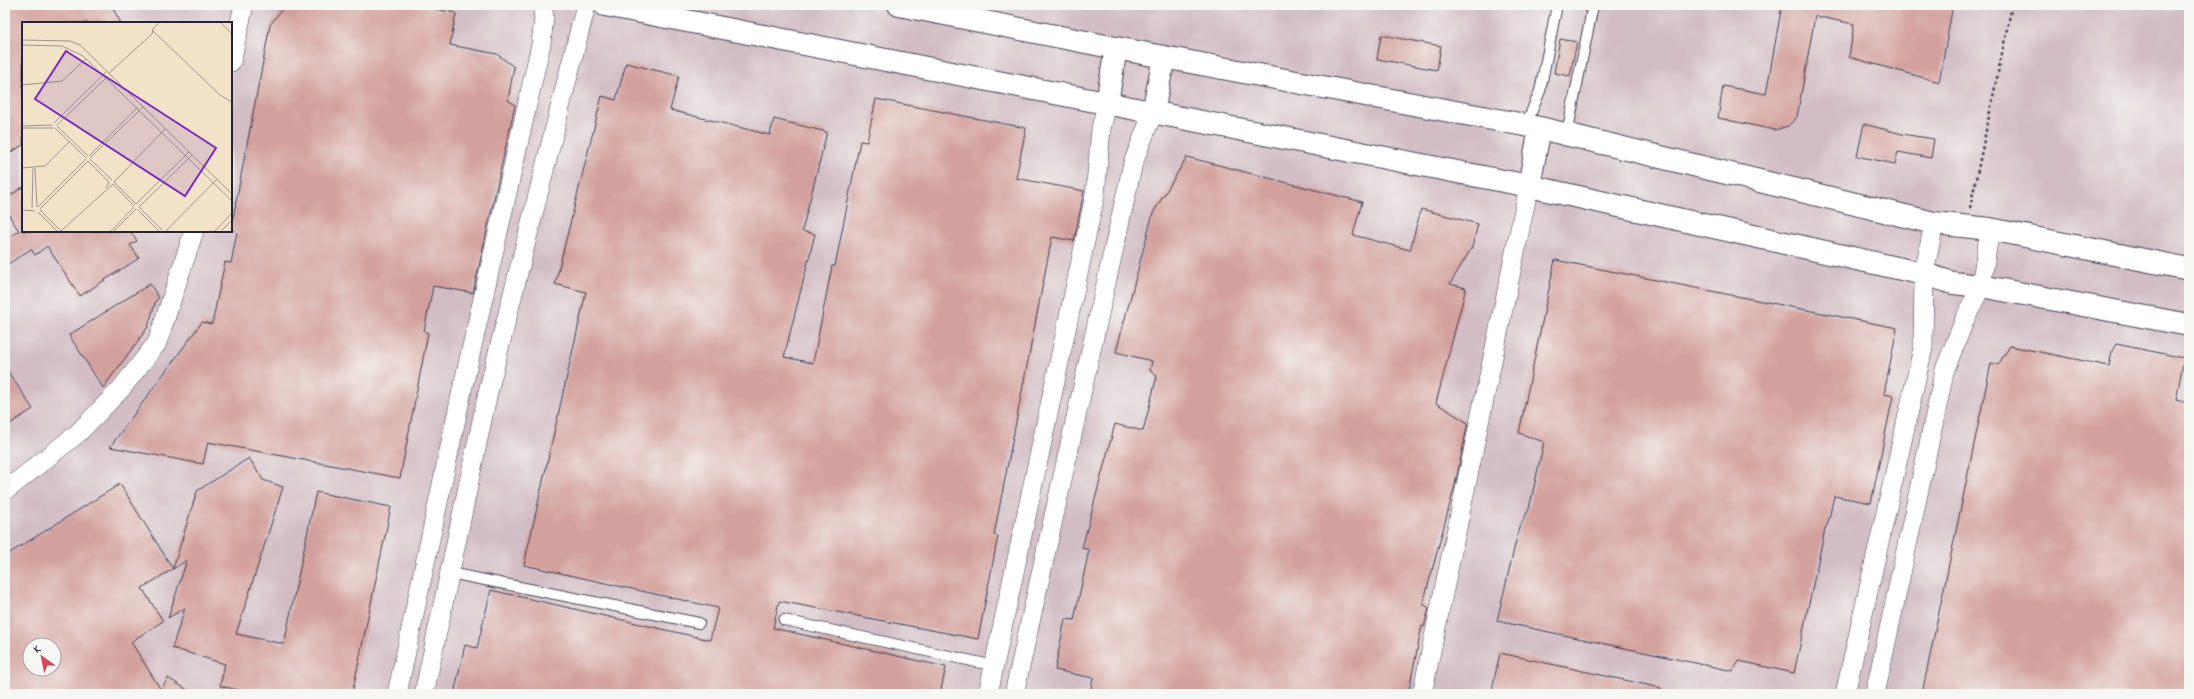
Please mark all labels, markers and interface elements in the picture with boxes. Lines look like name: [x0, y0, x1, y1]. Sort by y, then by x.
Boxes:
inset map: [22, 22, 232, 232]
north arrow: [22, 637, 62, 677]
text: K: [31, 641, 44, 658]

